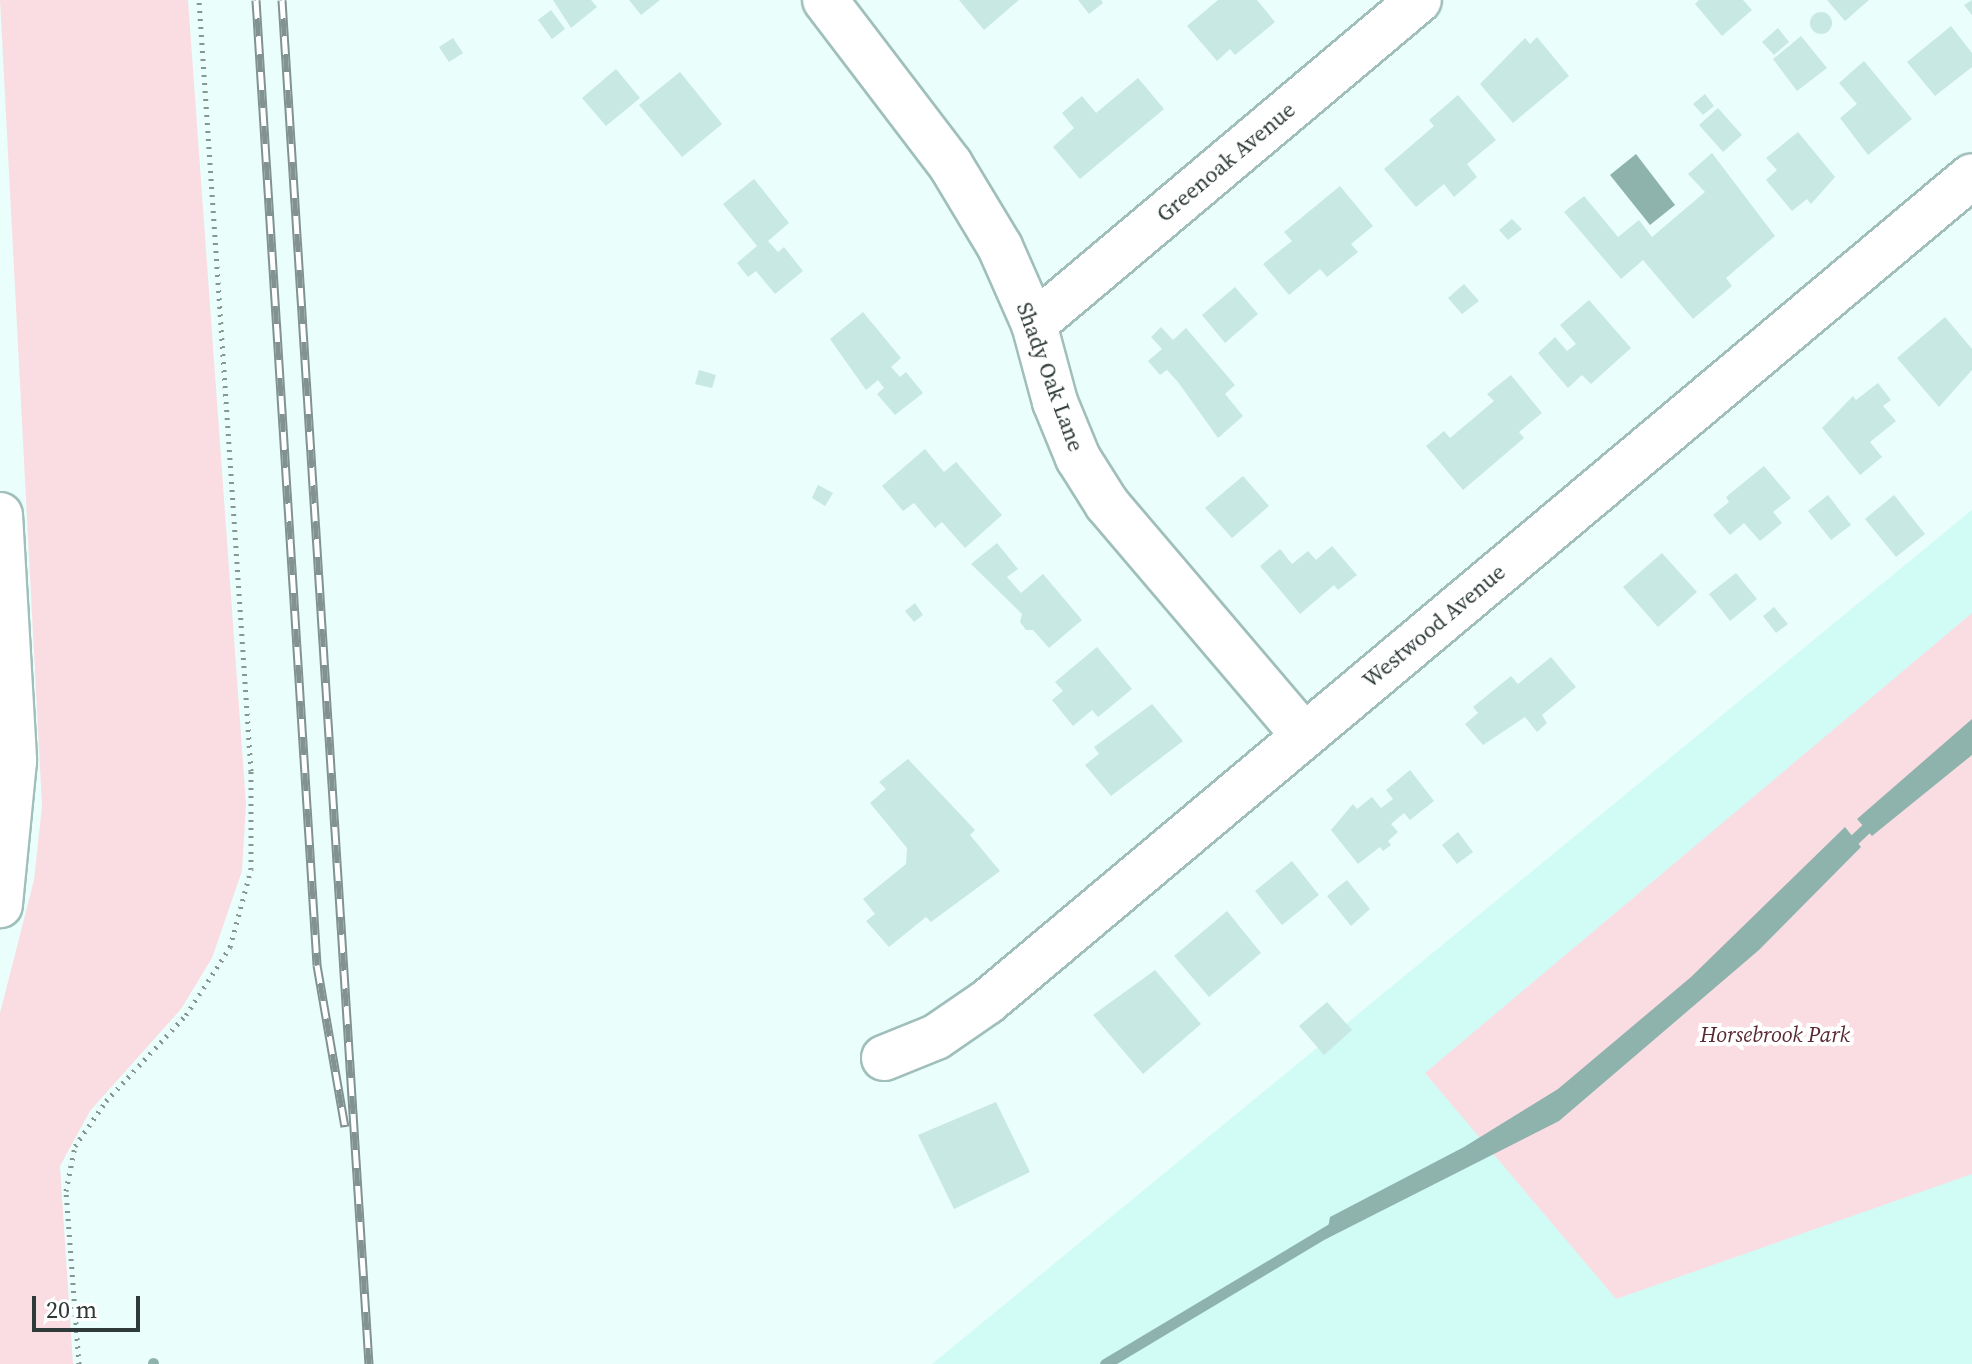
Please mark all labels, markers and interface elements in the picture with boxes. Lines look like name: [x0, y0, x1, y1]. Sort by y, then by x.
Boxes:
street label: Greenoak Avenue: [1151, 96, 1301, 228]
street label: Shady Oak Lane: [1011, 299, 1089, 455]
street label: Westwood Avenue: [1357, 559, 1511, 693]
park label: Horsebrook Park: [1700, 1022, 1850, 1048]
scale bar: [36, 1280, 144, 1330]
text: 20 m: [46, 1293, 97, 1326]

